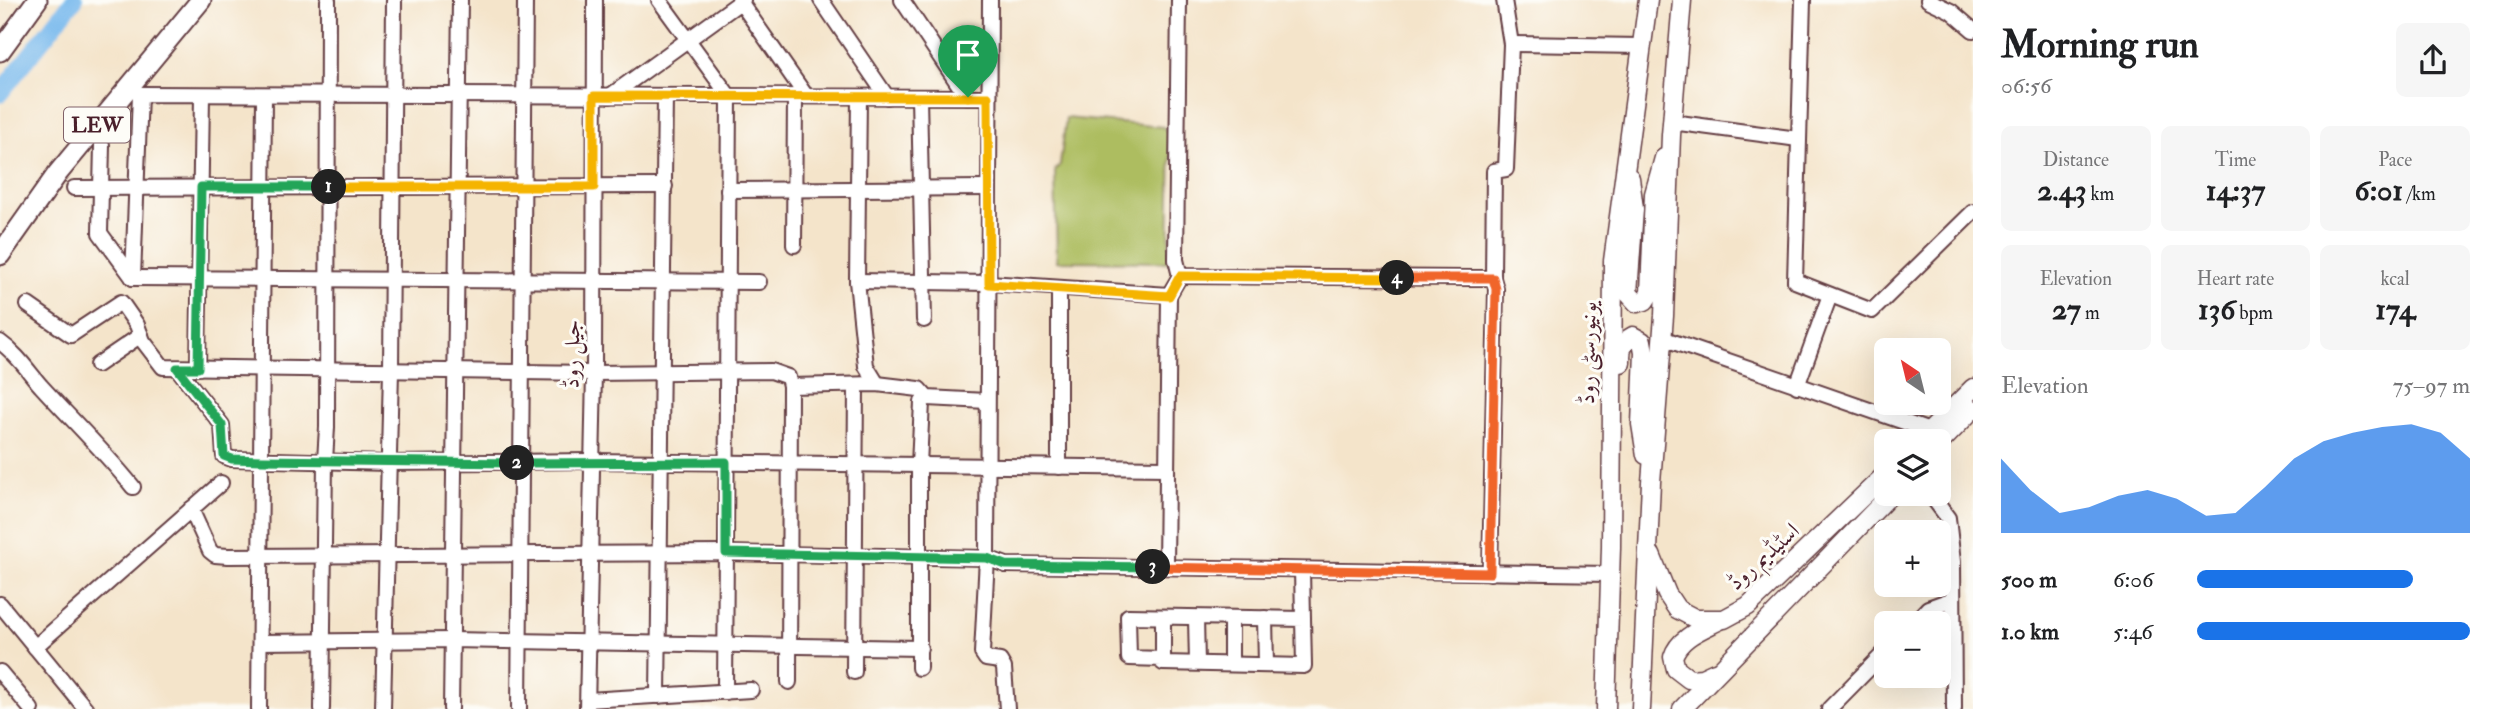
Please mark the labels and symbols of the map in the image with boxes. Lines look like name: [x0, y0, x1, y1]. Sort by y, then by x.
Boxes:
pin: [938, 25, 998, 97]
road number: LEW: [64, 108, 130, 142]
pin: 1: [312, 170, 346, 204]
pin: 4: [1380, 260, 1414, 296]
street label: یونیورسٹی روڈ: [1572, 300, 1604, 405]
street label: جیل روڈ: [556, 319, 589, 389]
north arrow: [1874, 338, 1951, 415]
pin: 2: [500, 446, 534, 480]
street label: اسٹیڈیم روڈ: [1721, 516, 1809, 600]
pin: 3: [1136, 550, 1170, 584]

